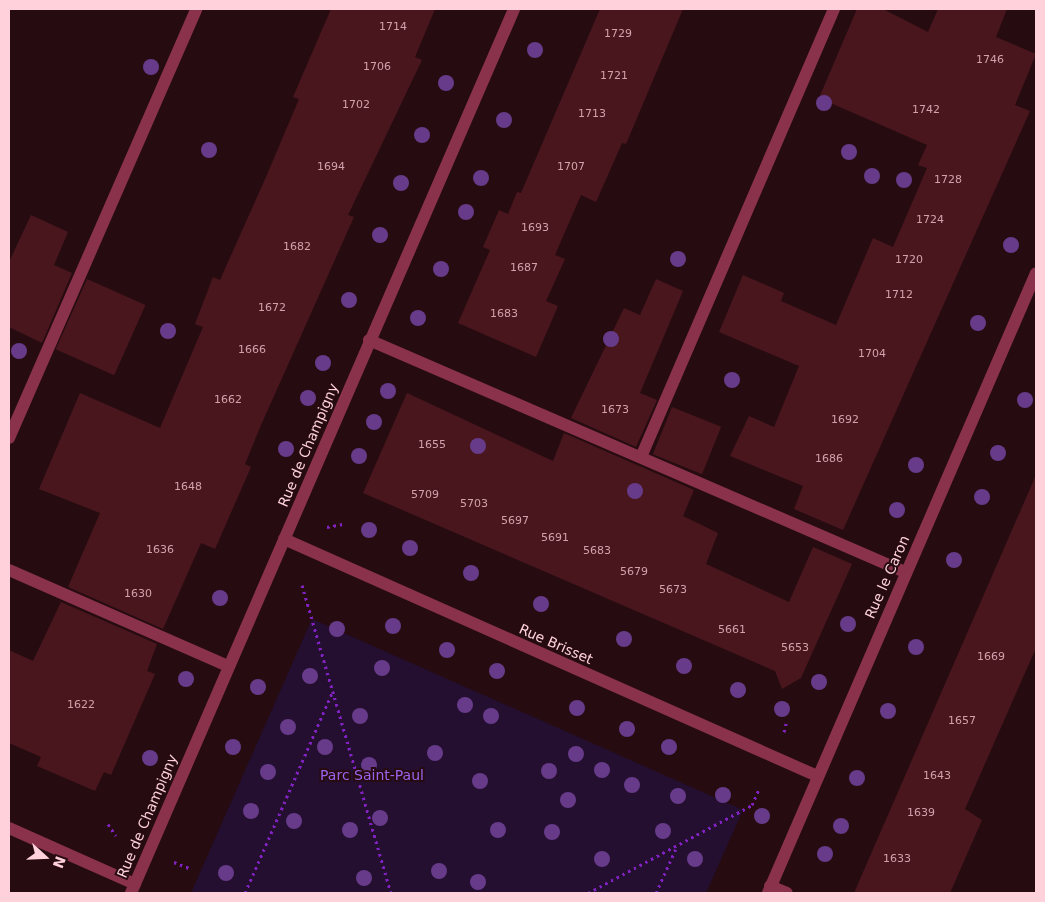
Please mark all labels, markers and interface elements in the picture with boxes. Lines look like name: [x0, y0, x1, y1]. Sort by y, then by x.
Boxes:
house number: 1714: [379, 20, 407, 34]
house number: 1729: [604, 27, 632, 41]
house number: 1746: [976, 53, 1004, 67]
house number: 1706: [363, 60, 391, 74]
house number: 1721: [600, 69, 628, 83]
house number: 1702: [342, 98, 370, 112]
house number: 1742: [912, 103, 940, 117]
house number: 1713: [578, 107, 606, 121]
house number: 1694: [317, 160, 345, 174]
house number: 1707: [557, 160, 585, 174]
house number: 1728: [934, 173, 962, 187]
house number: 1724: [916, 213, 944, 227]
house number: 1693: [521, 221, 549, 235]
house number: 1682: [283, 240, 311, 254]
house number: 1720: [895, 253, 923, 267]
house number: 1687: [510, 261, 538, 275]
house number: 1712: [885, 288, 913, 302]
house number: 1672: [258, 301, 286, 315]
house number: 1683: [490, 307, 518, 321]
house number: 1666: [238, 343, 266, 357]
house number: 1704: [858, 347, 886, 361]
street label: Rue de Champigny: [274, 381, 342, 509]
house number: 1662: [214, 393, 242, 407]
house number: 1673: [601, 403, 629, 417]
house number: 1692: [831, 413, 859, 427]
house number: 1655: [418, 438, 446, 452]
house number: 1686: [815, 452, 843, 466]
house number: 1648: [174, 480, 202, 494]
house number: 5709: [411, 488, 439, 502]
house number: 5703: [460, 497, 488, 511]
house number: 5697: [501, 514, 529, 528]
house number: 5691: [541, 531, 569, 545]
street label: Rue le Caron: [861, 533, 913, 621]
house number: 1636: [146, 543, 174, 557]
house number: 5683: [583, 544, 611, 558]
house number: 5679: [620, 565, 648, 579]
house number: 5673: [659, 583, 687, 597]
house number: 1630: [124, 587, 152, 601]
street label: Rue Brisset: [517, 620, 595, 668]
house number: 5661: [718, 623, 746, 637]
house number: 5653: [781, 641, 809, 655]
house number: 1669: [977, 650, 1005, 664]
house number: 1622: [67, 698, 95, 712]
house number: 1657: [948, 714, 976, 728]
street label: Rue de Champigny: [113, 752, 181, 880]
park label: Parc Saint-Paul: [320, 767, 424, 783]
house number: 1643: [923, 769, 951, 783]
house number: 1639: [907, 806, 935, 820]
north arrow: [20, 832, 70, 882]
house number: 1633: [883, 852, 911, 866]
text: N: [50, 854, 69, 870]

